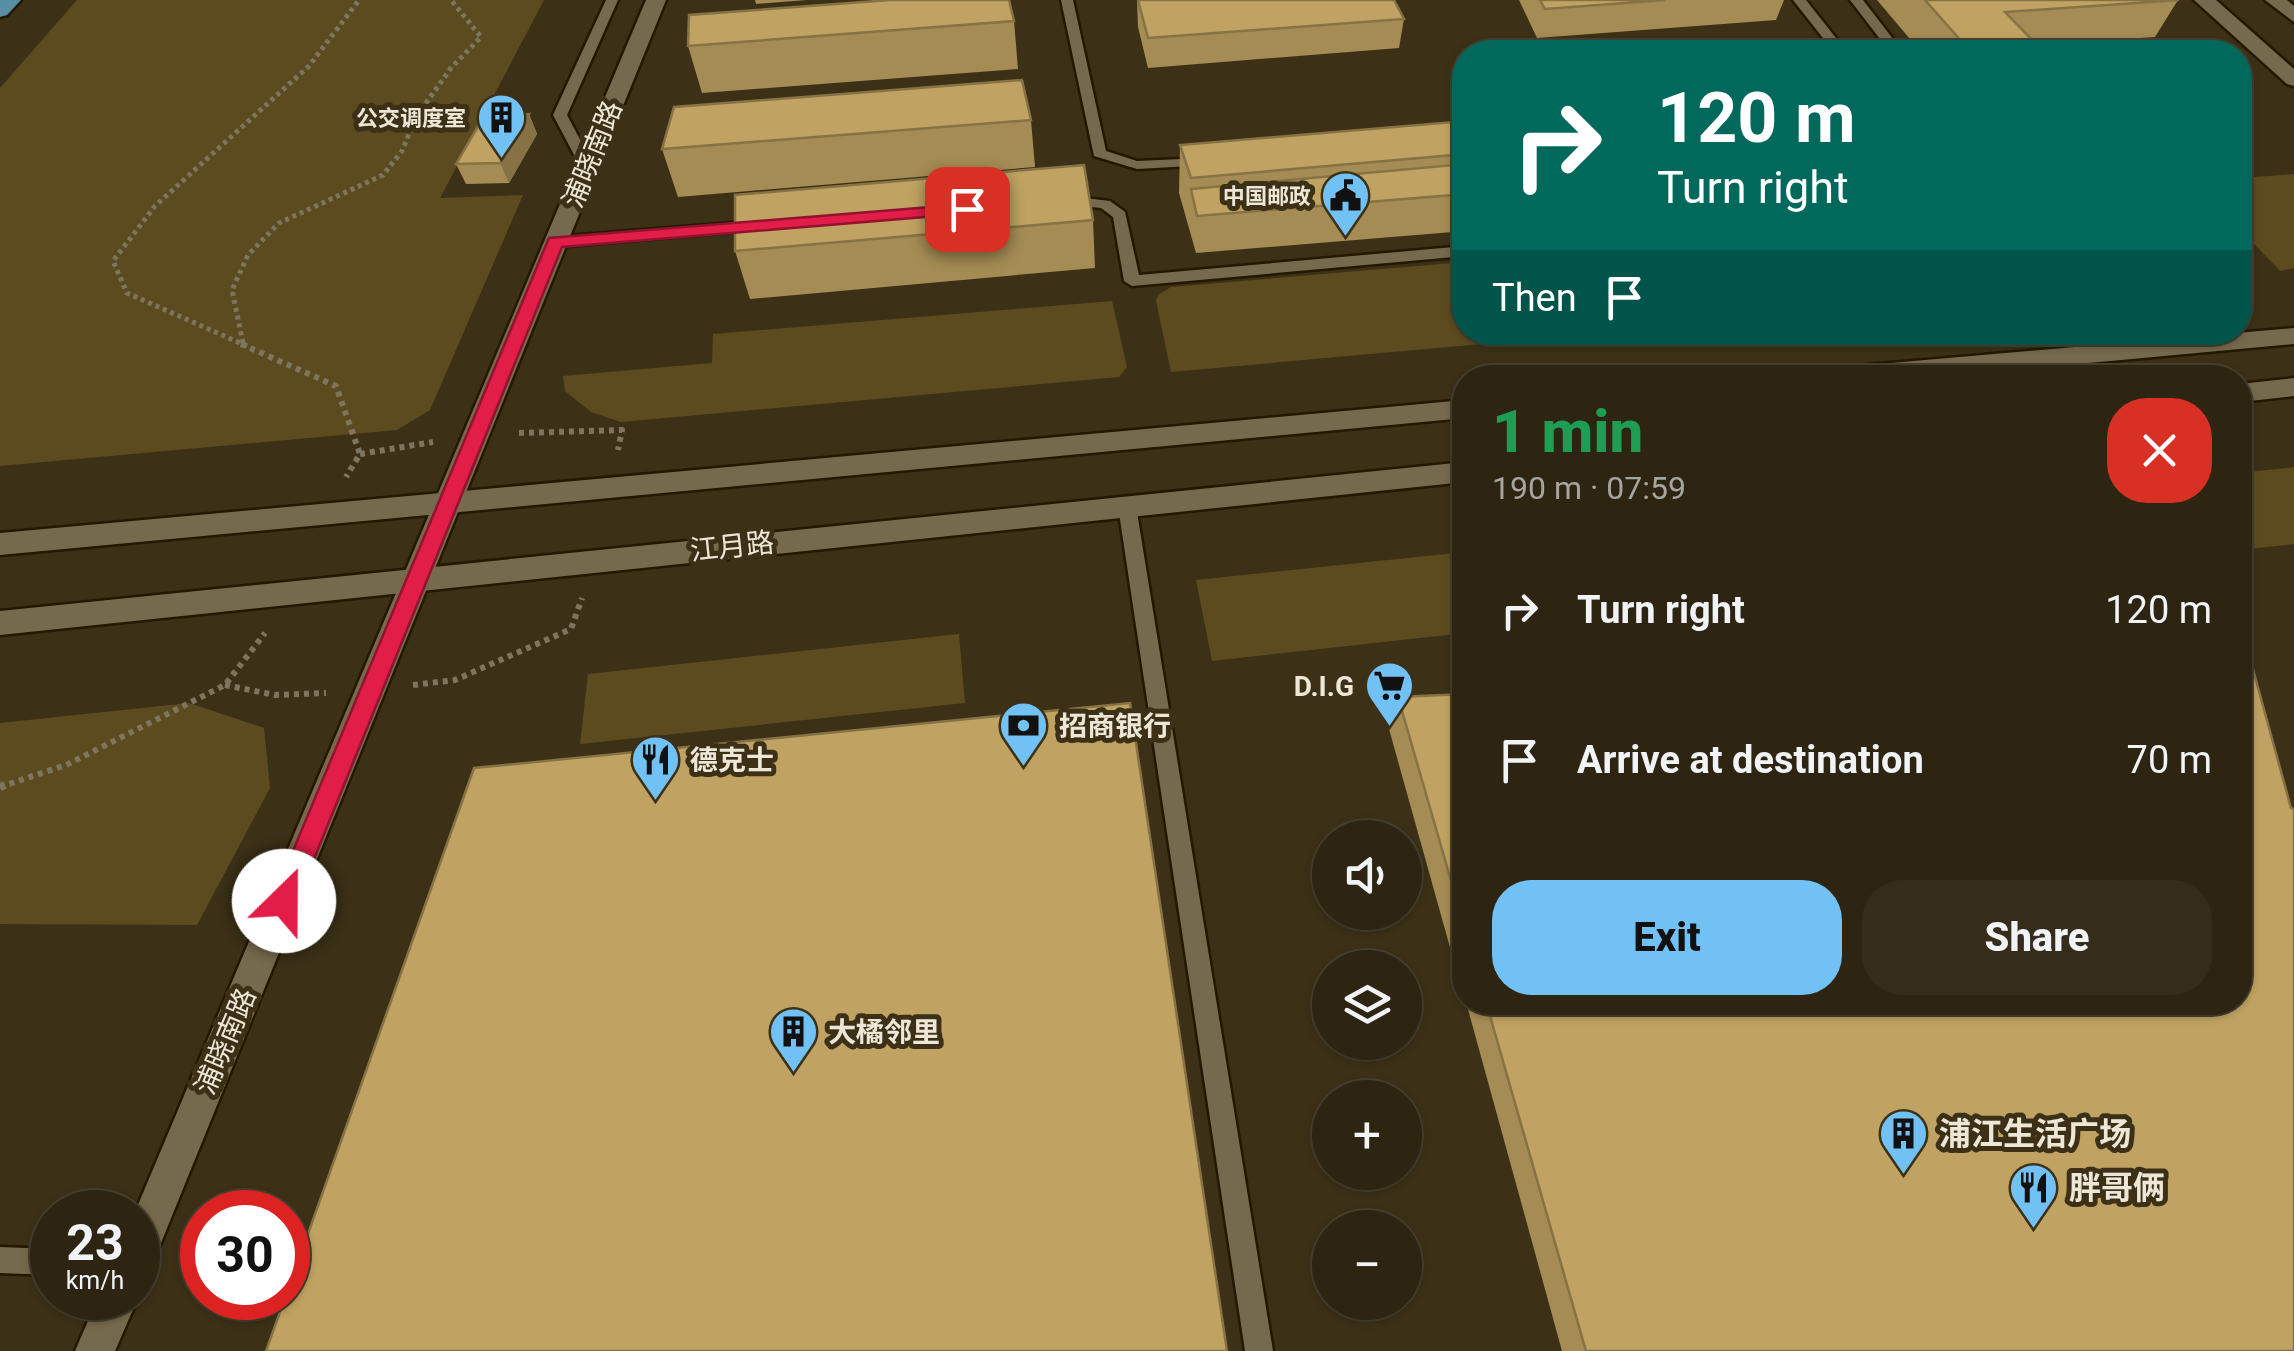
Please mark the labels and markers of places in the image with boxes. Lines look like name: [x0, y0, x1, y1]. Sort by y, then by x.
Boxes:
building icon: 公交调度室: [475, 92, 527, 160]
place label: 公交调度室: [356, 106, 466, 131]
pin: [925, 167, 1010, 252]
public building icon: 中国邮政: [1320, 170, 1372, 238]
place label: 中国邮政: [1223, 184, 1311, 209]
supermarket icon: D.I.G: [1363, 660, 1415, 728]
place label: D.I.G: [1294, 670, 1354, 703]
bank icon: 招商银行: [998, 700, 1050, 768]
place label: 招商银行: [1059, 710, 1171, 743]
restaurant icon: 德克士: [629, 734, 681, 802]
place label: 德克士: [690, 744, 774, 777]
building icon: 大橘邻里: [767, 1006, 819, 1074]
place label: 大橘邻里: [828, 1016, 940, 1049]
building icon: 浦江生活广场: [1878, 1108, 1930, 1176]
place label: 浦江生活广场: [1939, 1115, 2131, 1153]
restaurant icon: 胖哥俩: [2008, 1162, 2060, 1230]
place label: 胖哥俩: [2069, 1169, 2165, 1207]

